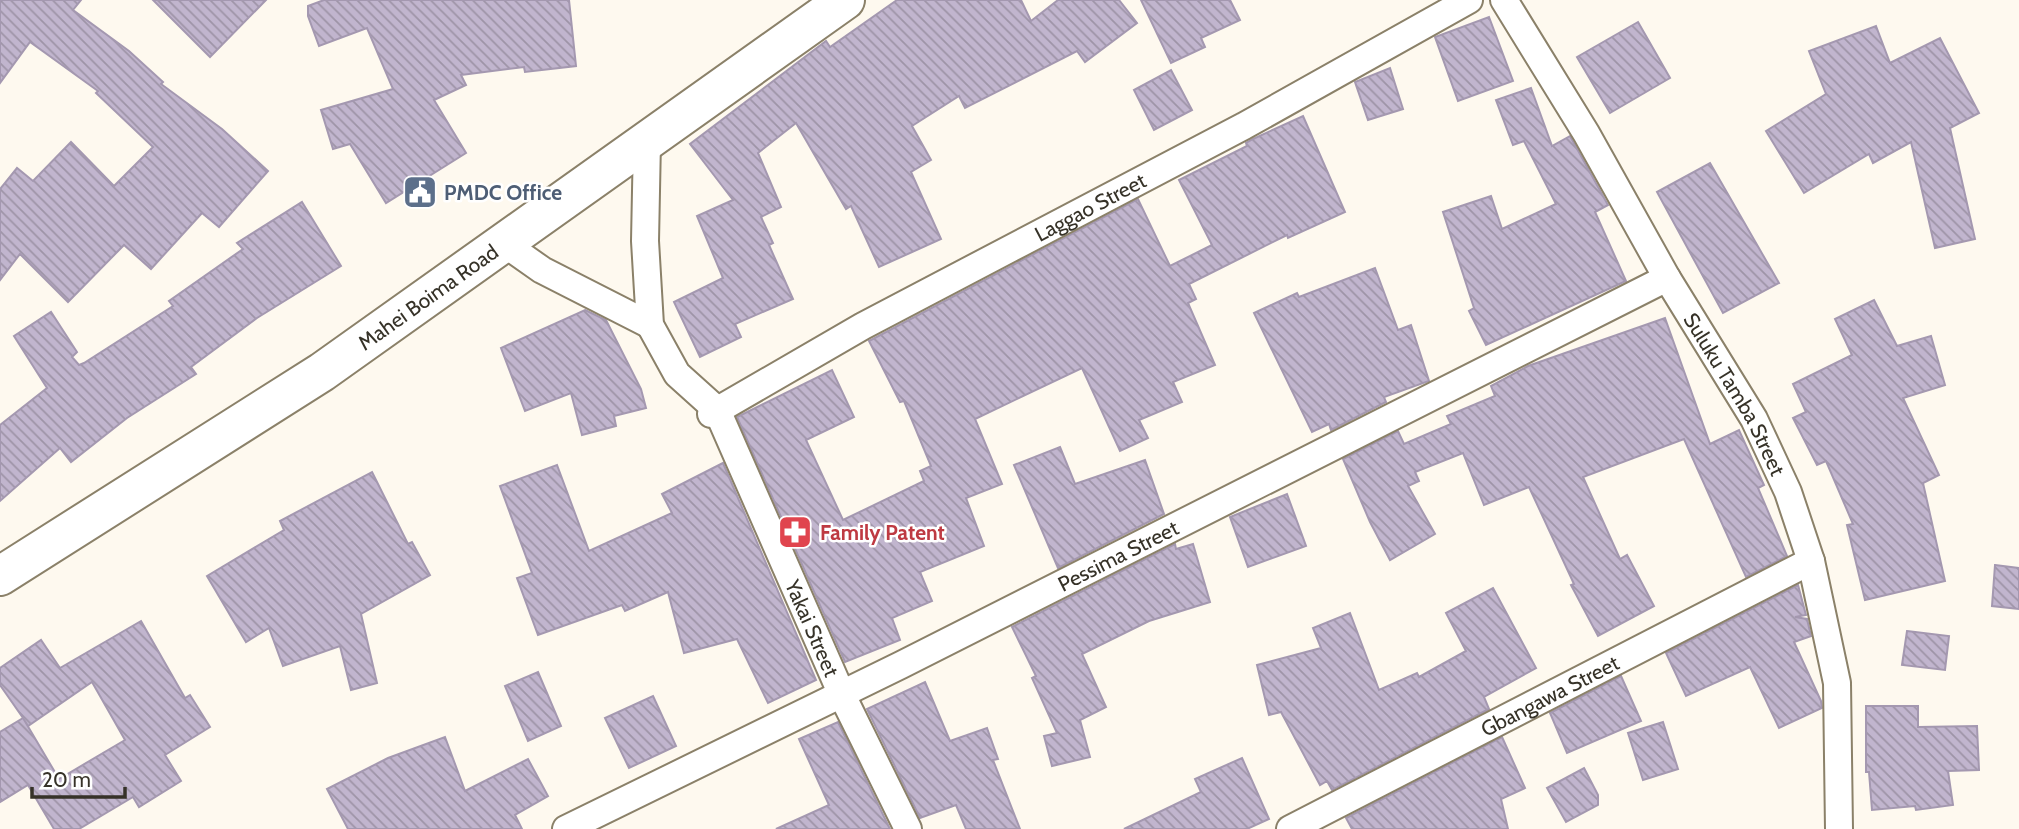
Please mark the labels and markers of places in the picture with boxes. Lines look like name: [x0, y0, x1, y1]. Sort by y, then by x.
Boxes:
public building icon: PMDC Office: [401, 173, 439, 211]
place label: PMDC Office: [444, 180, 562, 205]
pharmacy icon: Family Patent: [776, 513, 814, 551]
place label: Family Patent: [820, 520, 945, 545]

